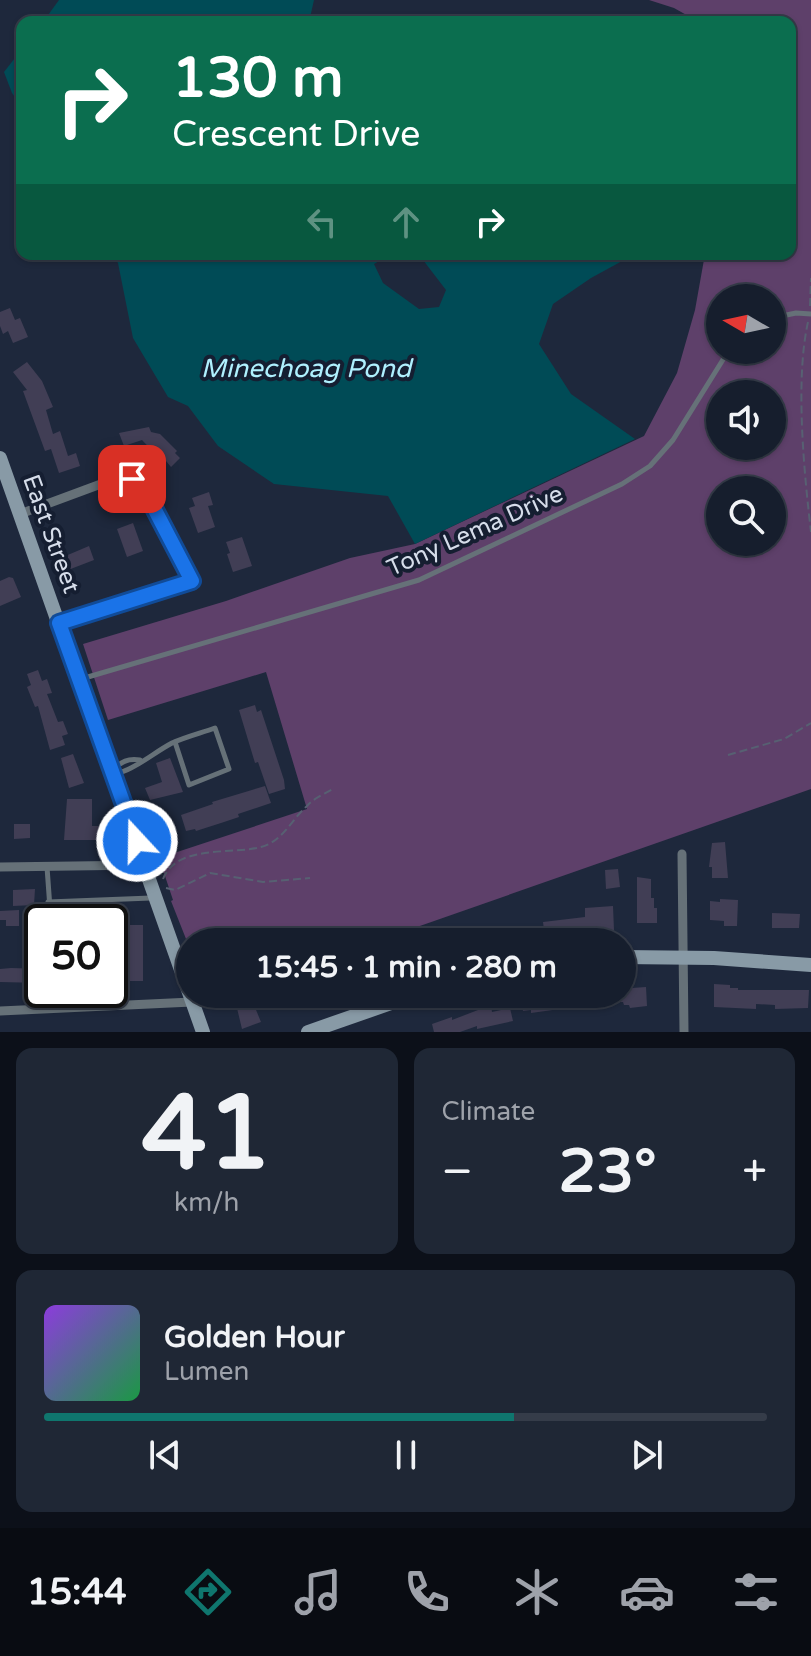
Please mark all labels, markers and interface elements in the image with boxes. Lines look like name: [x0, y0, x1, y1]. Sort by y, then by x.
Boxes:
text: 130 m: [172, 45, 343, 112]
icon: right: [40, 48, 144, 152]
text: Crescent Drive: [172, 113, 420, 156]
icon: left: [300, 200, 344, 244]
icon: ahead: [384, 200, 428, 244]
icon: right: [468, 200, 512, 244]
north arrow: [706, 284, 786, 364]
map controls: [706, 284, 786, 556]
water label: Minechoag Pond: [201, 353, 414, 384]
button: sound: [706, 380, 786, 460]
pin: [98, 445, 166, 513]
icon: arrive: [110, 457, 154, 501]
street label: East Street: [16, 471, 86, 597]
button: search: [706, 476, 786, 556]
street label: Tony Lema Drive: [383, 479, 567, 583]
position arrow: [95, 799, 179, 883]
speed limit sign: 50: [24, 904, 128, 1008]
text: 15:45 · 1 min · 280 m: [255, 949, 557, 986]
text: 41: [141, 1072, 272, 1197]
text: Climate: [442, 1096, 535, 1127]
text: 23°: [559, 1136, 657, 1208]
text: −: [442, 1146, 473, 1199]
text: +: [742, 1146, 767, 1199]
text: km/h: [174, 1187, 239, 1218]
text: Golden Hour: [164, 1319, 345, 1356]
text: Lumen: [164, 1356, 249, 1387]
icon: previous: [143, 1433, 187, 1477]
icon: pause: [384, 1433, 428, 1477]
icon: next: [625, 1433, 669, 1477]
icon: directions: [180, 1564, 236, 1620]
icon: music: [290, 1564, 346, 1620]
icon: phone: [399, 1564, 455, 1620]
icon: climate: [509, 1564, 565, 1620]
icon: car: [619, 1564, 675, 1620]
icon: filters: [728, 1564, 784, 1620]
text: 15:44: [27, 1571, 127, 1614]

